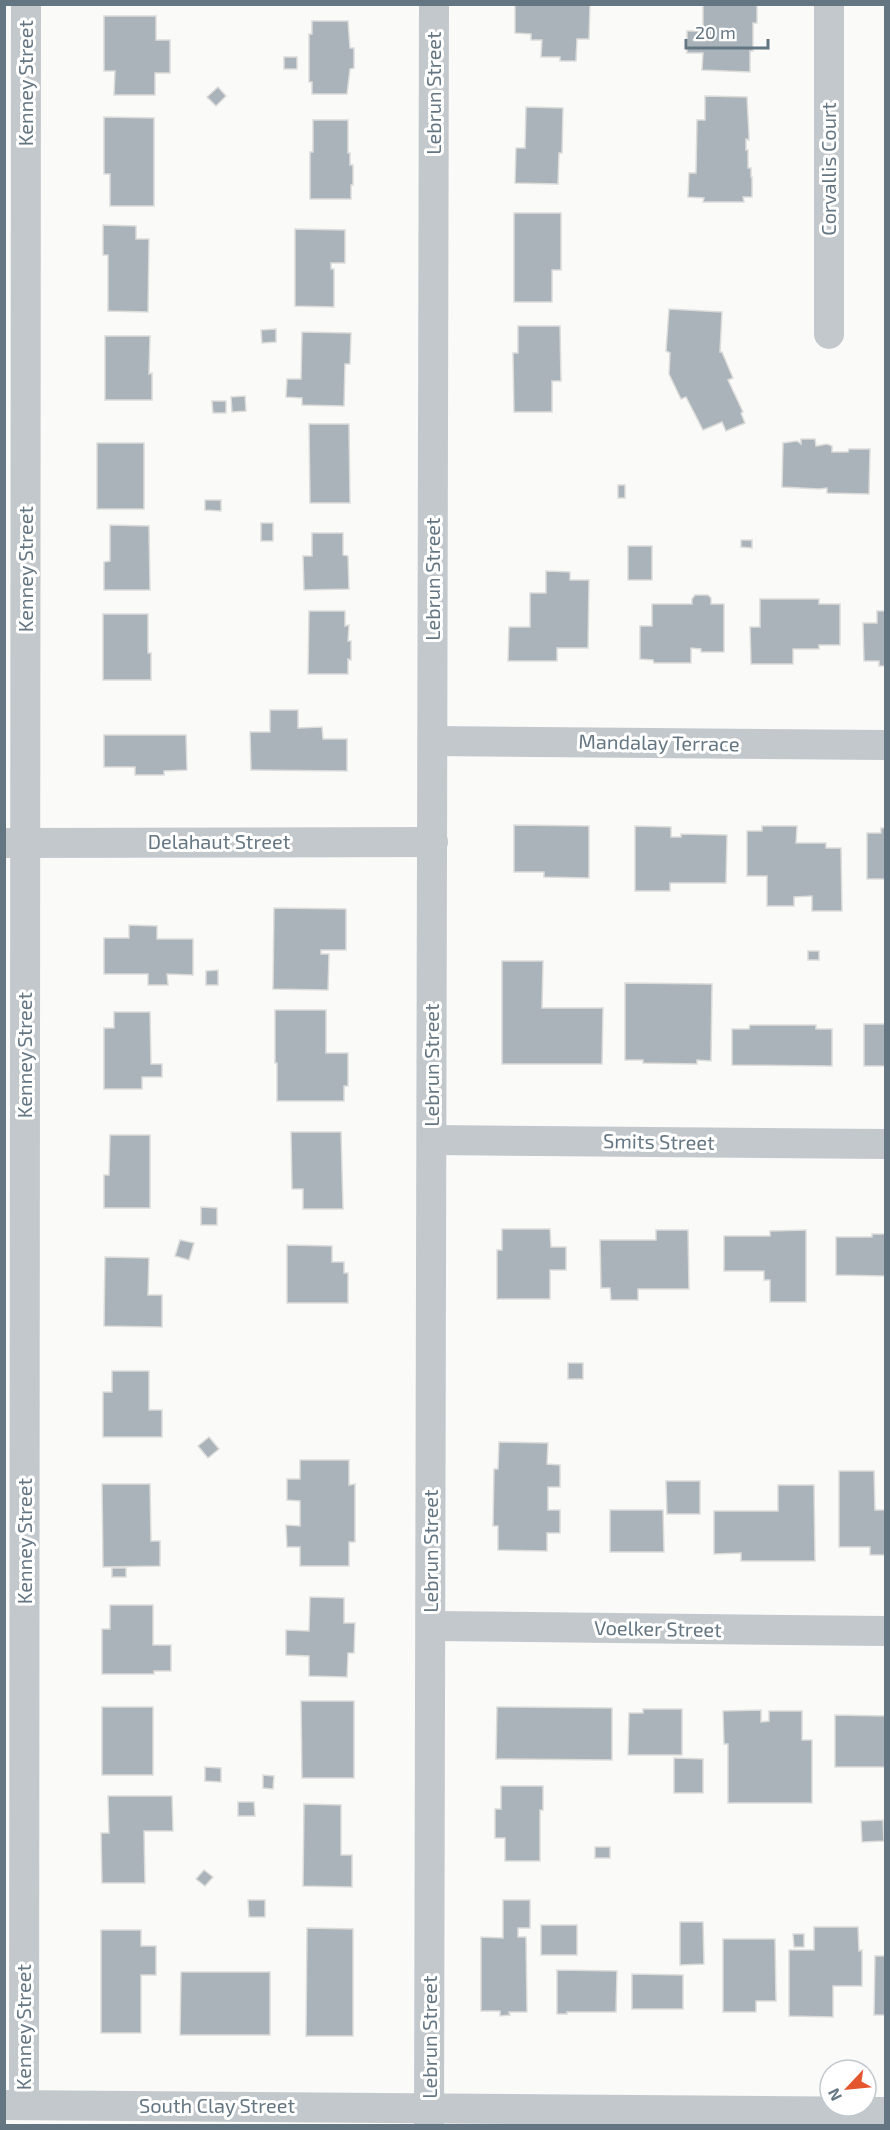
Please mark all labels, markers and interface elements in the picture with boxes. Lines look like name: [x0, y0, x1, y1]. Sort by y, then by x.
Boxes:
scale bar: [686, 12, 768, 50]
street label: Kenney Street: [13, 19, 37, 146]
text: 20 m: [695, 21, 736, 43]
street label: Lebrun Street: [421, 31, 445, 155]
street label: Corvallis Court: [816, 102, 840, 236]
street label: Kenney Street: [13, 505, 37, 632]
street label: Lebrun Street: [420, 517, 444, 641]
street label: Mandalay Terrace: [578, 729, 740, 755]
street label: Delahaut Street: [148, 829, 291, 853]
street label: Kenney Street: [12, 991, 36, 1118]
street label: Lebrun Street: [419, 1003, 443, 1127]
street label: Smits Street: [603, 1128, 715, 1154]
street label: Kenney Street: [12, 1477, 36, 1604]
street label: Lebrun Street: [418, 1489, 442, 1613]
street label: Voelker Street: [594, 1615, 722, 1641]
street label: Kenney Street: [11, 1963, 35, 2090]
street label: Lebrun Street: [417, 1975, 441, 2099]
north arrow: [818, 2058, 878, 2118]
text: N: [823, 2085, 845, 2104]
street label: South Clay Street: [139, 2093, 295, 2117]

